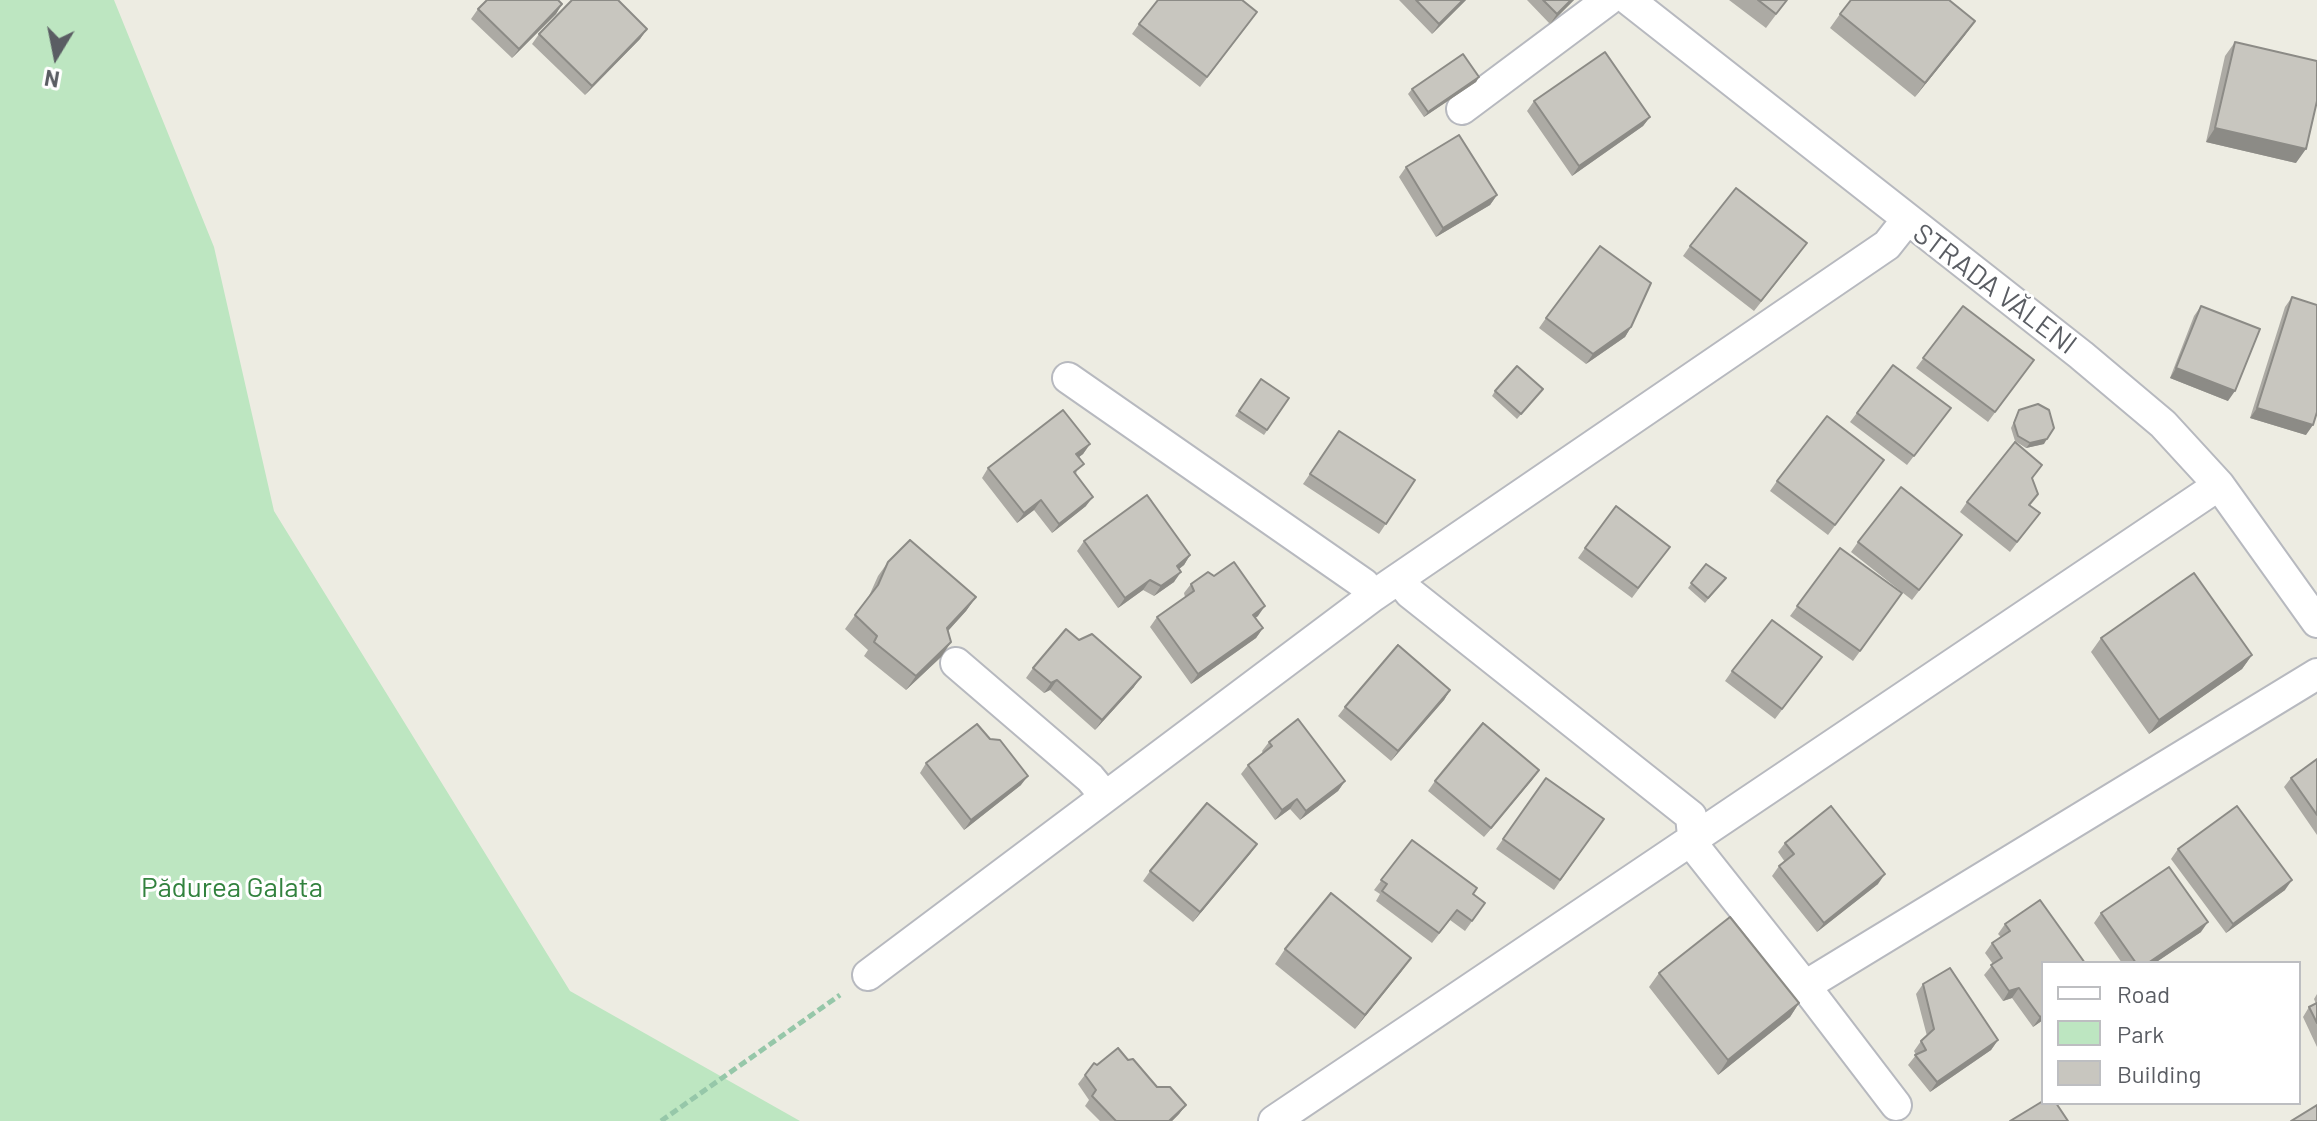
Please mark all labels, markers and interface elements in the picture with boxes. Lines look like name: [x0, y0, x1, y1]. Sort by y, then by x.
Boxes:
north arrow: [16, 16, 96, 96]
text: N: [42, 66, 61, 94]
street label: STRADA VĂLENI: [1907, 217, 2083, 361]
park label: Pădurea Galata: [141, 871, 323, 905]
legend: [2041, 961, 2301, 1105]
text: Road: [2117, 979, 2170, 1008]
text: Park: [2117, 1019, 2164, 1048]
text: Building: [2117, 1059, 2201, 1088]

